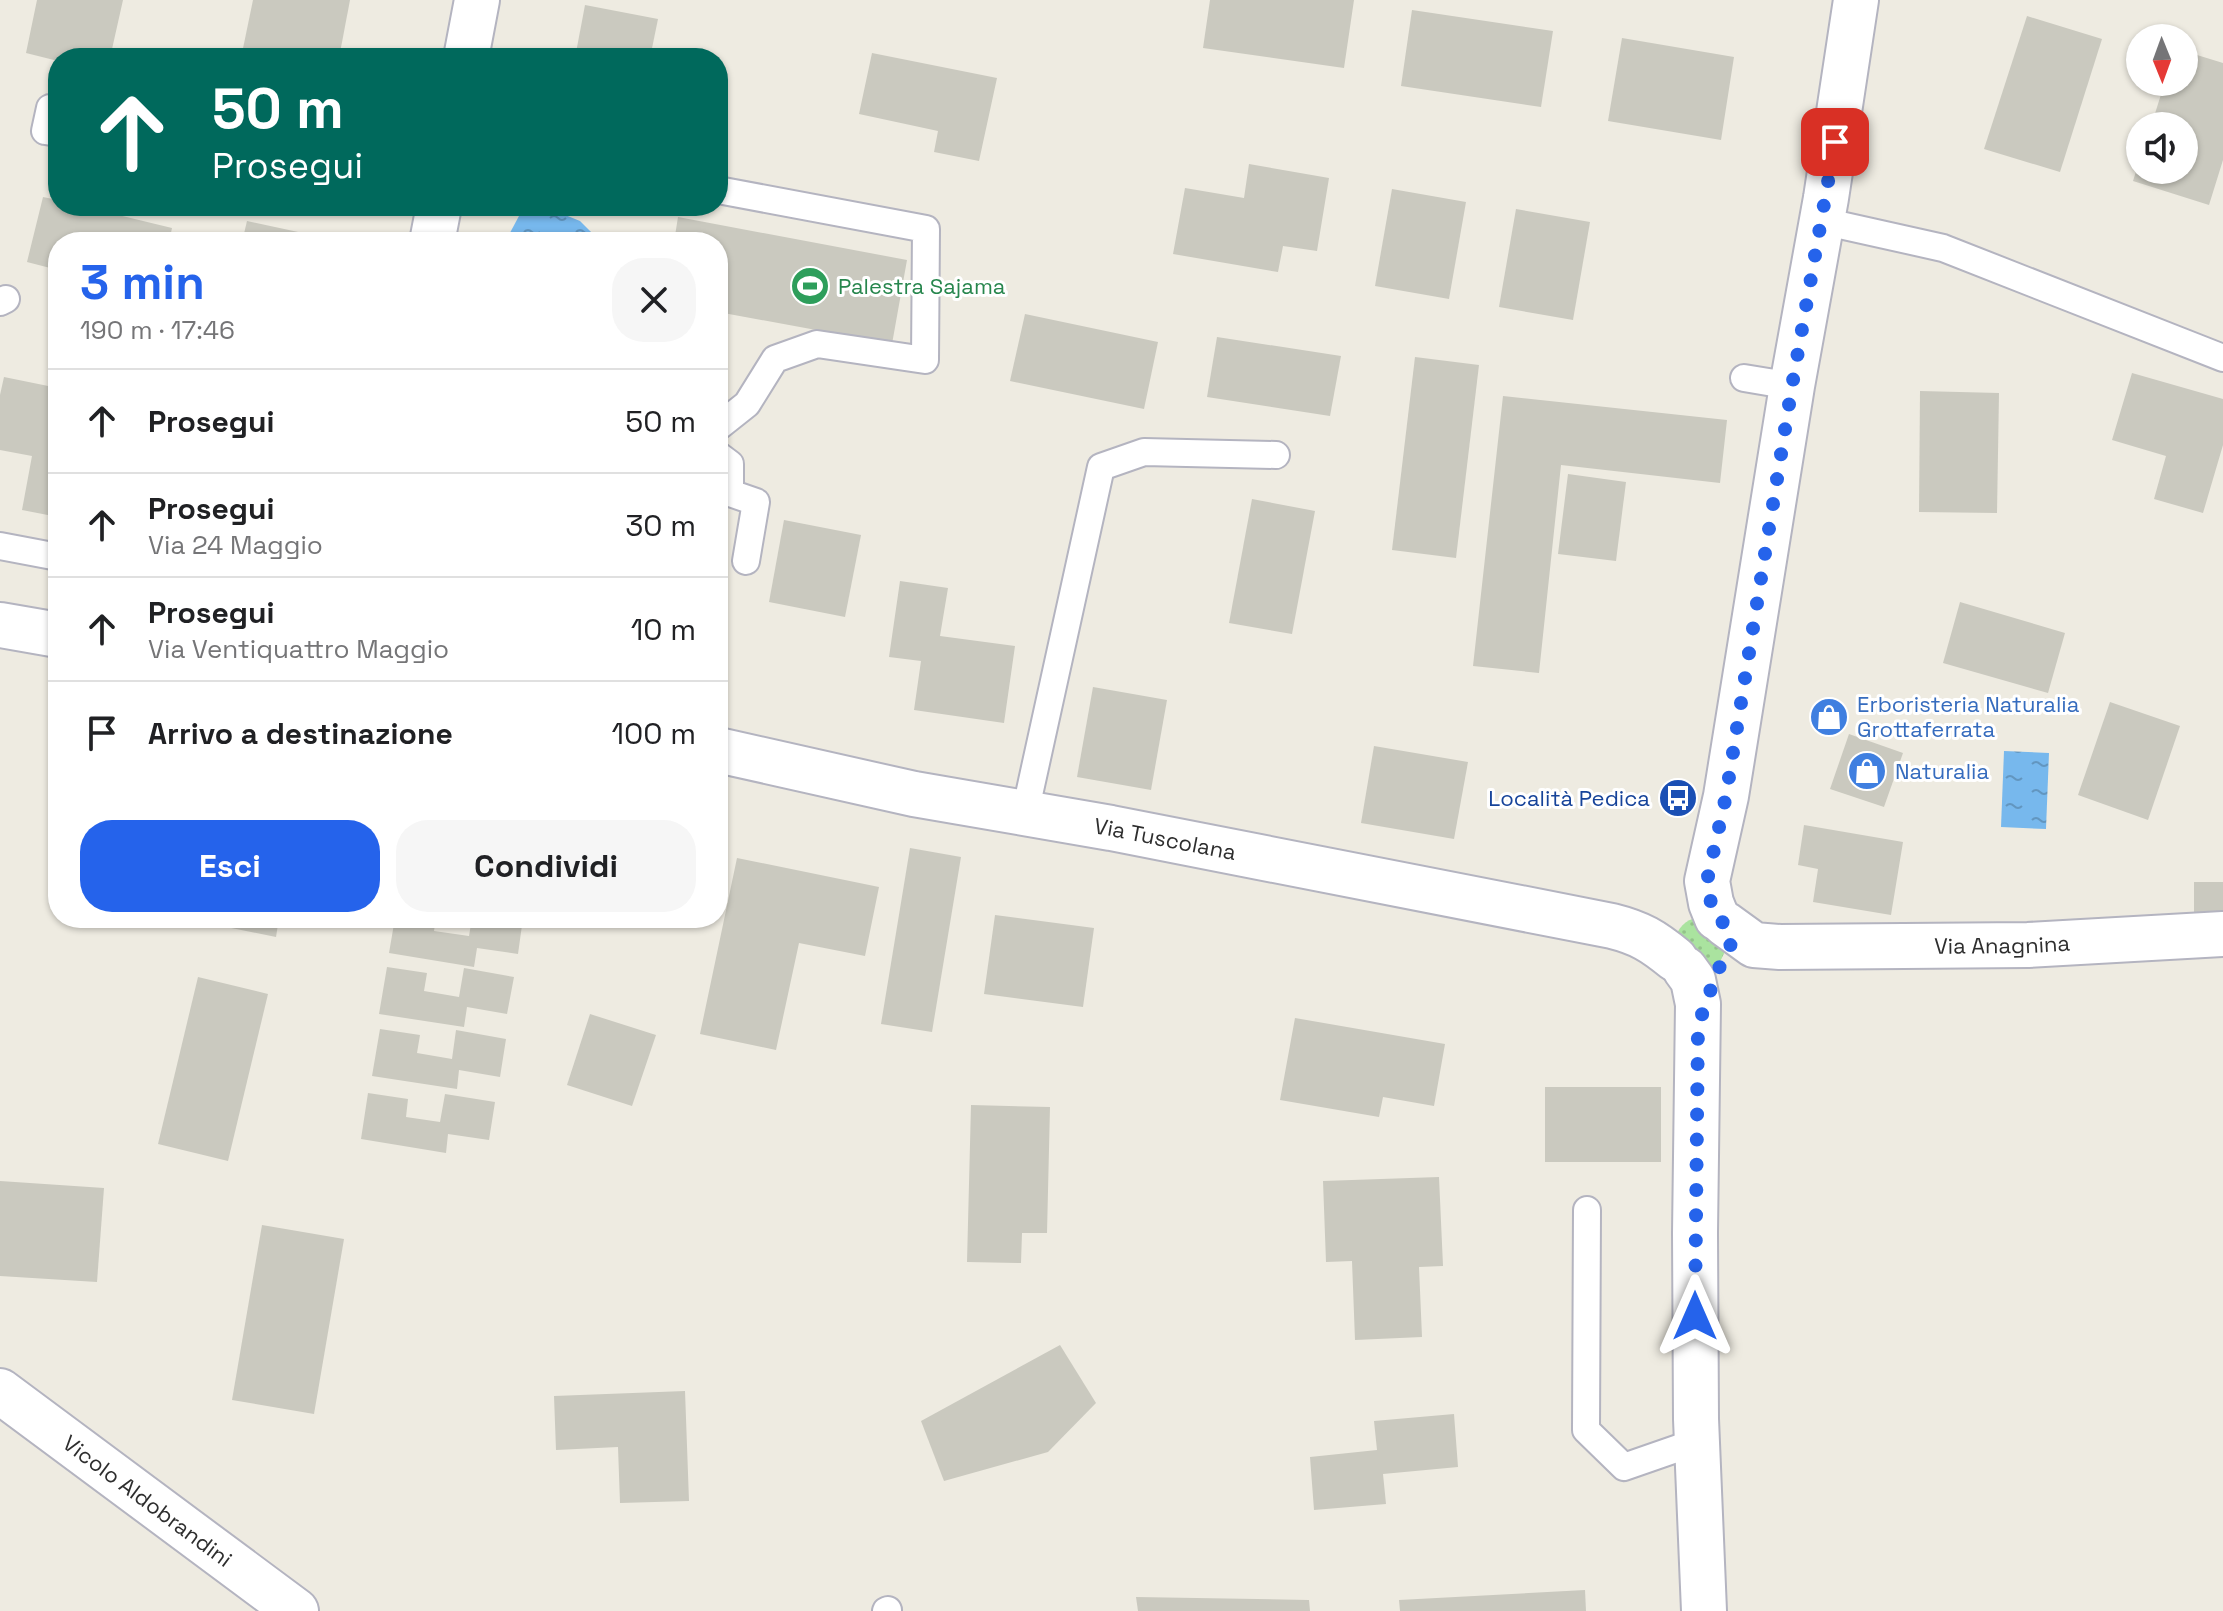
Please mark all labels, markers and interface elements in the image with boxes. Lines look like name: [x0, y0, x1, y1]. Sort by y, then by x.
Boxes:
north arrow: [2126, 24, 2198, 96]
map controls: [2126, 24, 2198, 184]
text: 50 m: [212, 73, 344, 144]
icon: ahead: [80, 80, 184, 184]
pin: [1801, 108, 1869, 176]
button: sound: [2126, 112, 2198, 184]
icon: arrive: [1813, 120, 1857, 164]
text: Prosegui: [212, 143, 363, 189]
text: 3 min: [80, 252, 205, 313]
button: close: [612, 258, 696, 342]
sports icon: Palestra Sajama: [789, 265, 831, 307]
place label: Palestra Sajama: [838, 272, 1006, 300]
text: 190 m · 17:46: [80, 313, 235, 347]
icon: ahead: [80, 399, 124, 443]
text: Prosegui: [148, 402, 274, 441]
text: 50 m: [625, 402, 696, 441]
text: Prosegui: [148, 489, 274, 528]
icon: ahead: [80, 503, 124, 547]
text: 30 m: [625, 506, 696, 545]
text: Via 24 Maggio: [148, 528, 323, 562]
text: Prosegui: [148, 593, 274, 632]
icon: ahead: [80, 607, 124, 651]
text: 10 m: [631, 610, 696, 649]
text: Via Ventiquattro Maggio: [148, 632, 449, 666]
place label: Erboristeria Naturalia Grottaferrata: [1857, 690, 2080, 743]
shop icon: Erboristeria Naturalia Grottaferrata: [1808, 696, 1850, 738]
icon: arrive: [80, 711, 124, 755]
text: Arrivo a destinazione: [148, 714, 453, 753]
text: 100 m: [611, 714, 696, 753]
shop icon: Naturalia: [1846, 750, 1888, 792]
place label: Naturalia: [1895, 757, 1989, 785]
bus stop icon: Località Pedica: [1657, 777, 1699, 819]
place label: Località Pedica: [1488, 784, 1650, 812]
street label: Via Tuscolana: [1092, 811, 1239, 866]
button: Esci: [80, 820, 380, 912]
button: Condividi: [396, 820, 696, 912]
street label: Via Anagnina: [1934, 929, 2071, 960]
position arrow: [1653, 1274, 1737, 1358]
street label: Vicolo Aldobrandini: [58, 1429, 238, 1573]

